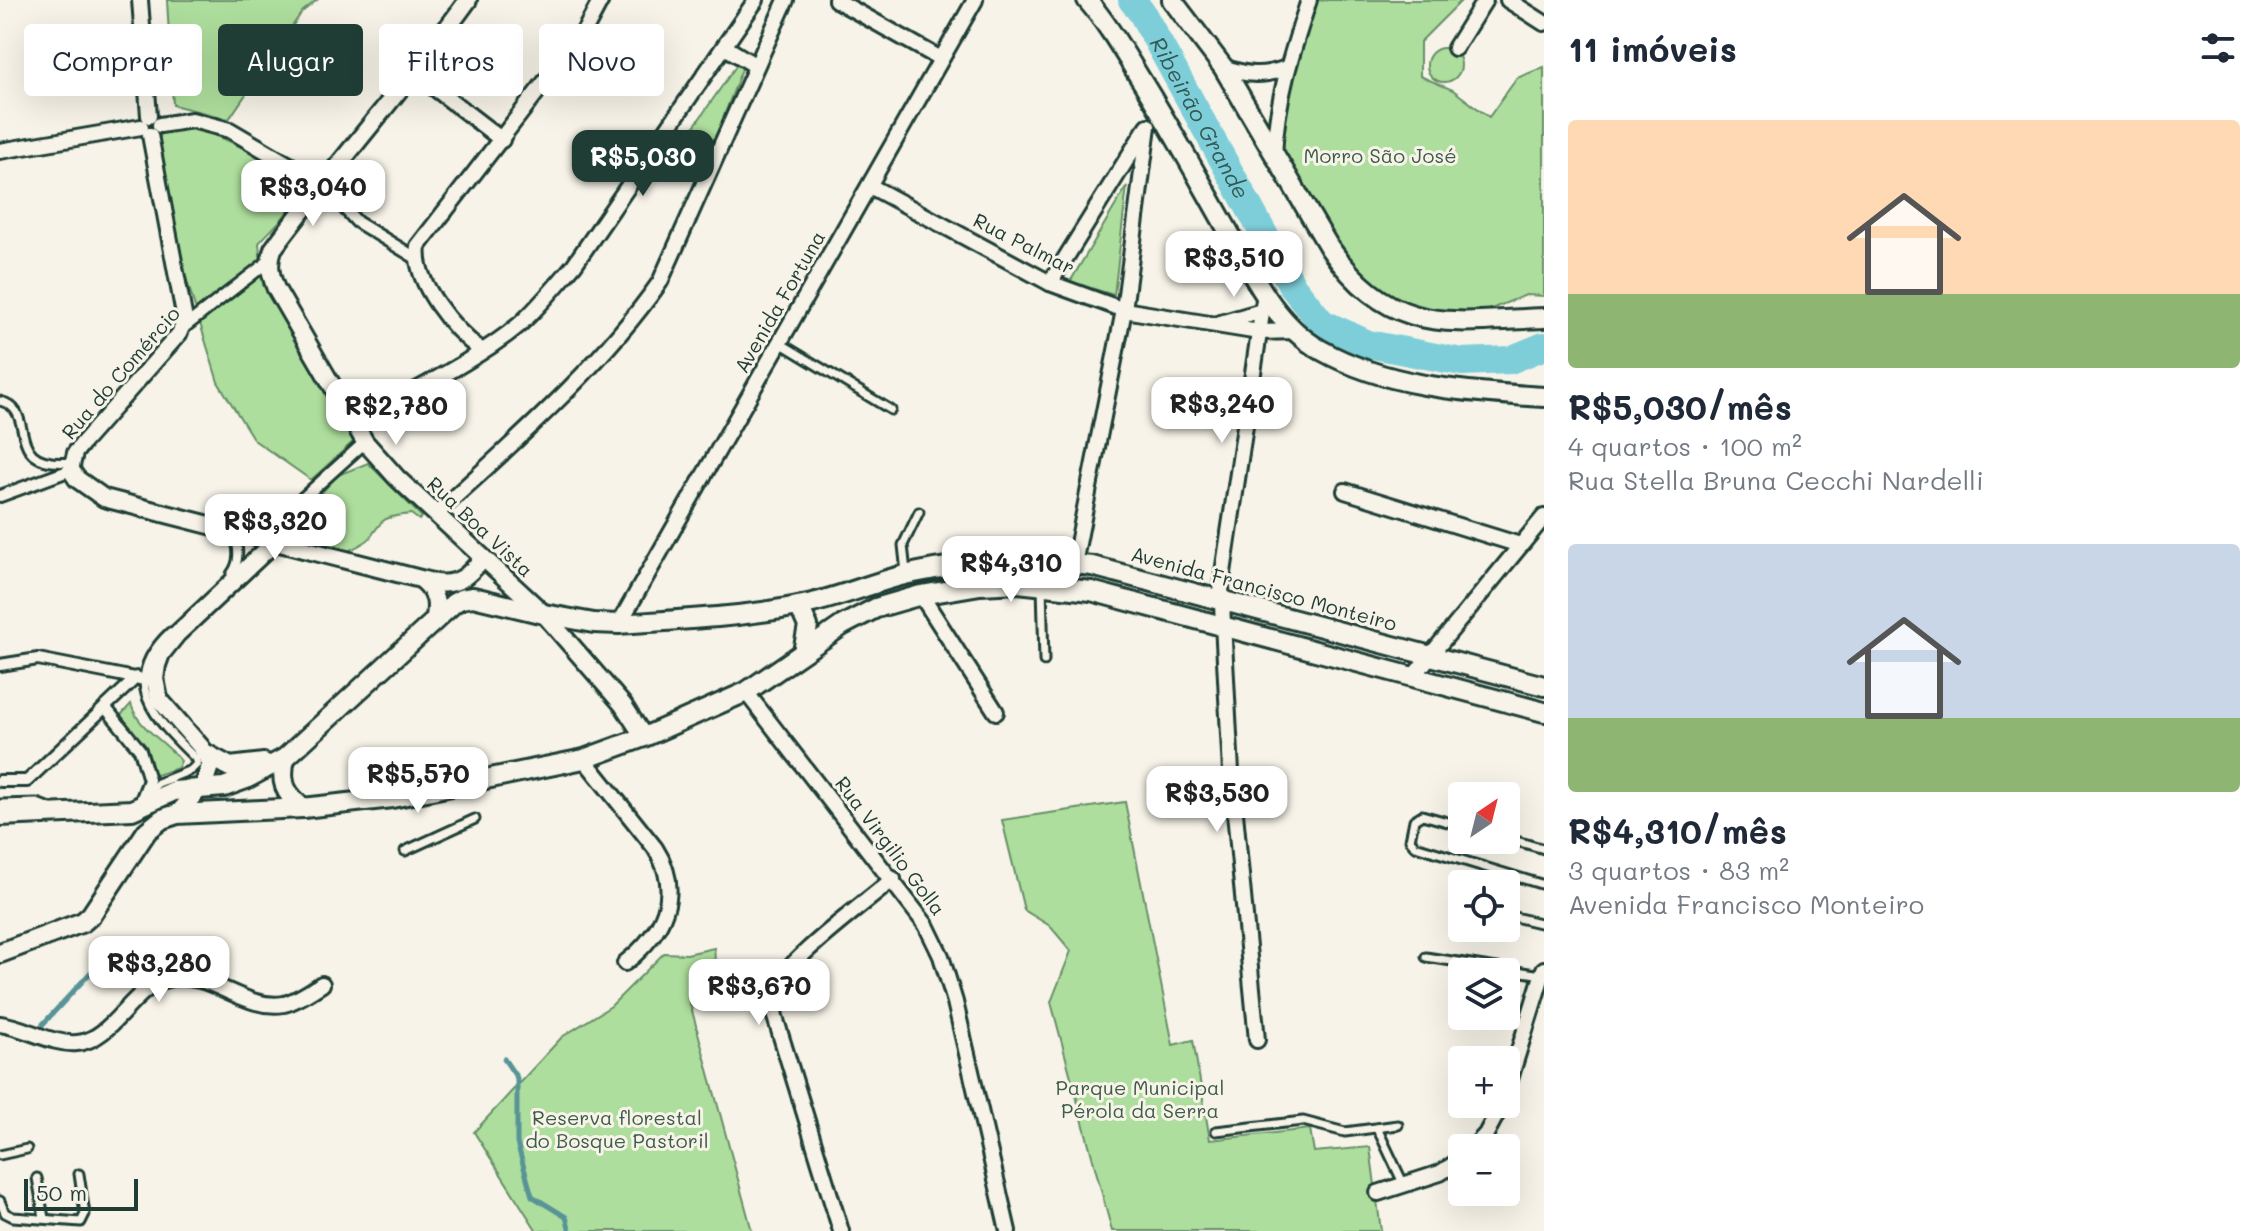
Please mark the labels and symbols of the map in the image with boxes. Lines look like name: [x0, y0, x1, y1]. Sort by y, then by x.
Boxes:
water label: Ribeirão Grande: [1144, 31, 1257, 204]
pin: R$5,030: [569, 130, 717, 198]
park label: Morro São José: [1303, 142, 1457, 168]
pin: R$3,040: [239, 160, 387, 228]
street label: Rua Palmar: [969, 206, 1080, 280]
street label: Avenida Fortuna: [728, 226, 830, 377]
pin: R$3,510: [1160, 231, 1308, 299]
street label: Rua do Comércio: [55, 300, 185, 444]
pin: R$3,240: [1148, 377, 1296, 445]
pin: R$2,780: [322, 379, 470, 447]
street label: Rua Boa Vista: [422, 470, 539, 582]
pin: R$3,320: [201, 494, 349, 562]
pin: R$4,310: [937, 536, 1085, 604]
street label: Avenida Francisco Monteiro: [1129, 540, 1400, 636]
pin: R$5,570: [344, 747, 492, 815]
pin: R$3,530: [1143, 766, 1291, 834]
street label: Rua Virgilio Golla: [830, 771, 952, 920]
north arrow: [1448, 782, 1520, 854]
pin: R$3,280: [85, 936, 233, 1004]
pin: R$3,670: [685, 959, 833, 1027]
park label: Parque Municipal Pérola da Serra: [1055, 1074, 1225, 1123]
park label: Reserva florestal do Bosque Pastoril: [525, 1104, 709, 1153]
scale bar: [24, 1175, 138, 1211]

